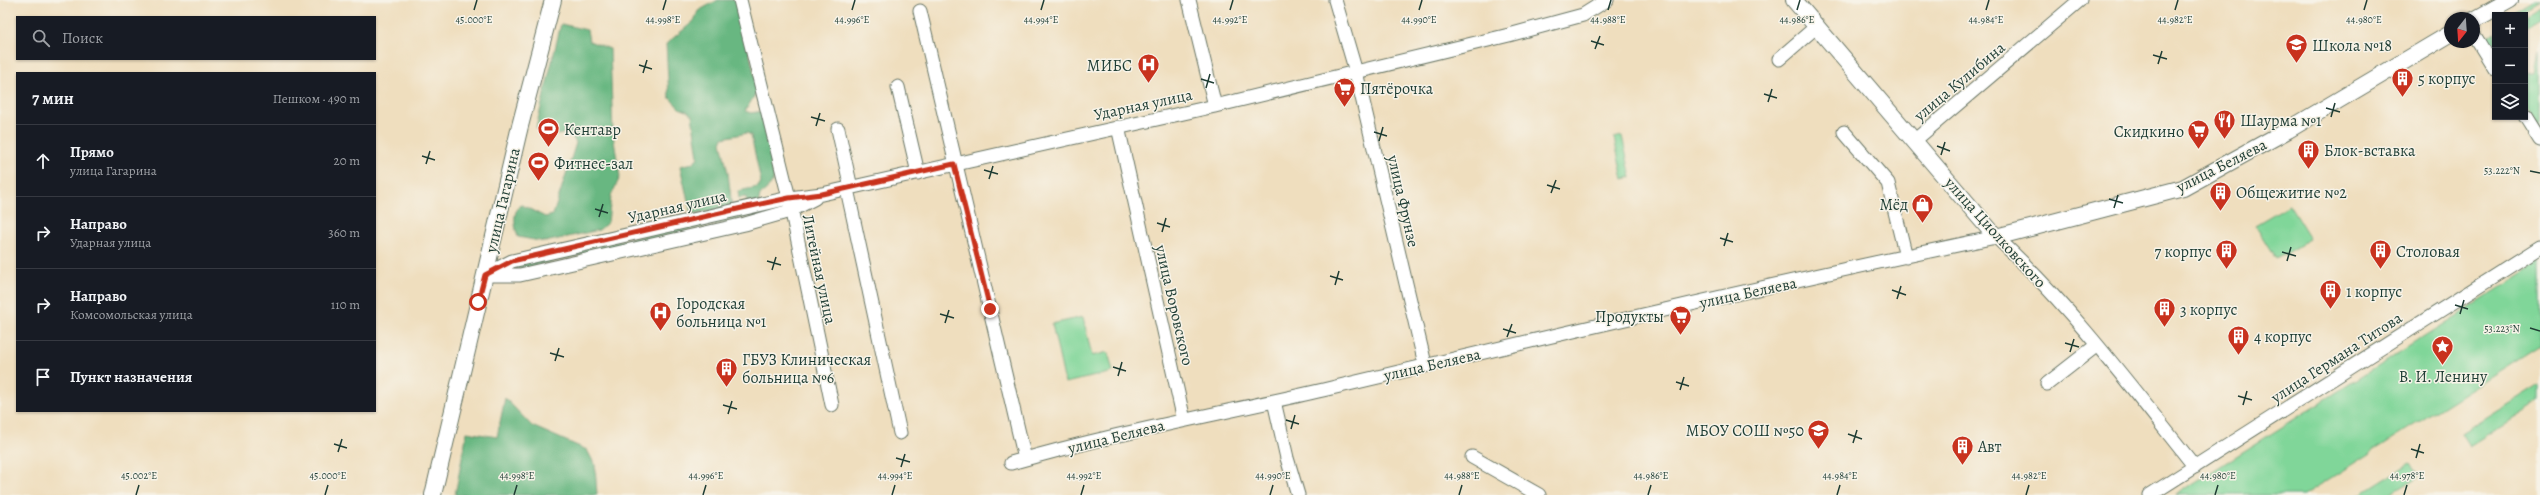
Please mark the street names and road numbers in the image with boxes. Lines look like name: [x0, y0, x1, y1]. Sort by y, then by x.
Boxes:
street label: улица Кулибина: [1909, 37, 2010, 127]
street label: Ударная улица: [1092, 84, 1195, 126]
street label: улица Беляева: [2172, 133, 2271, 199]
street label: улица Гагарина: [480, 145, 526, 256]
street label: улица Фрунзе: [1381, 152, 1424, 250]
street label: улица Циолковского: [1939, 172, 2051, 293]
street label: Ударная улица: [626, 185, 729, 229]
street label: Литейная улица: [797, 212, 842, 327]
street label: улица Воровского: [1149, 242, 1199, 368]
street label: улица Беляева: [1697, 272, 1799, 314]
street label: улица Германа Титова: [2266, 307, 2407, 409]
street label: улица Беляева: [1381, 343, 1483, 387]
street label: улица Беляева: [1065, 414, 1167, 460]

